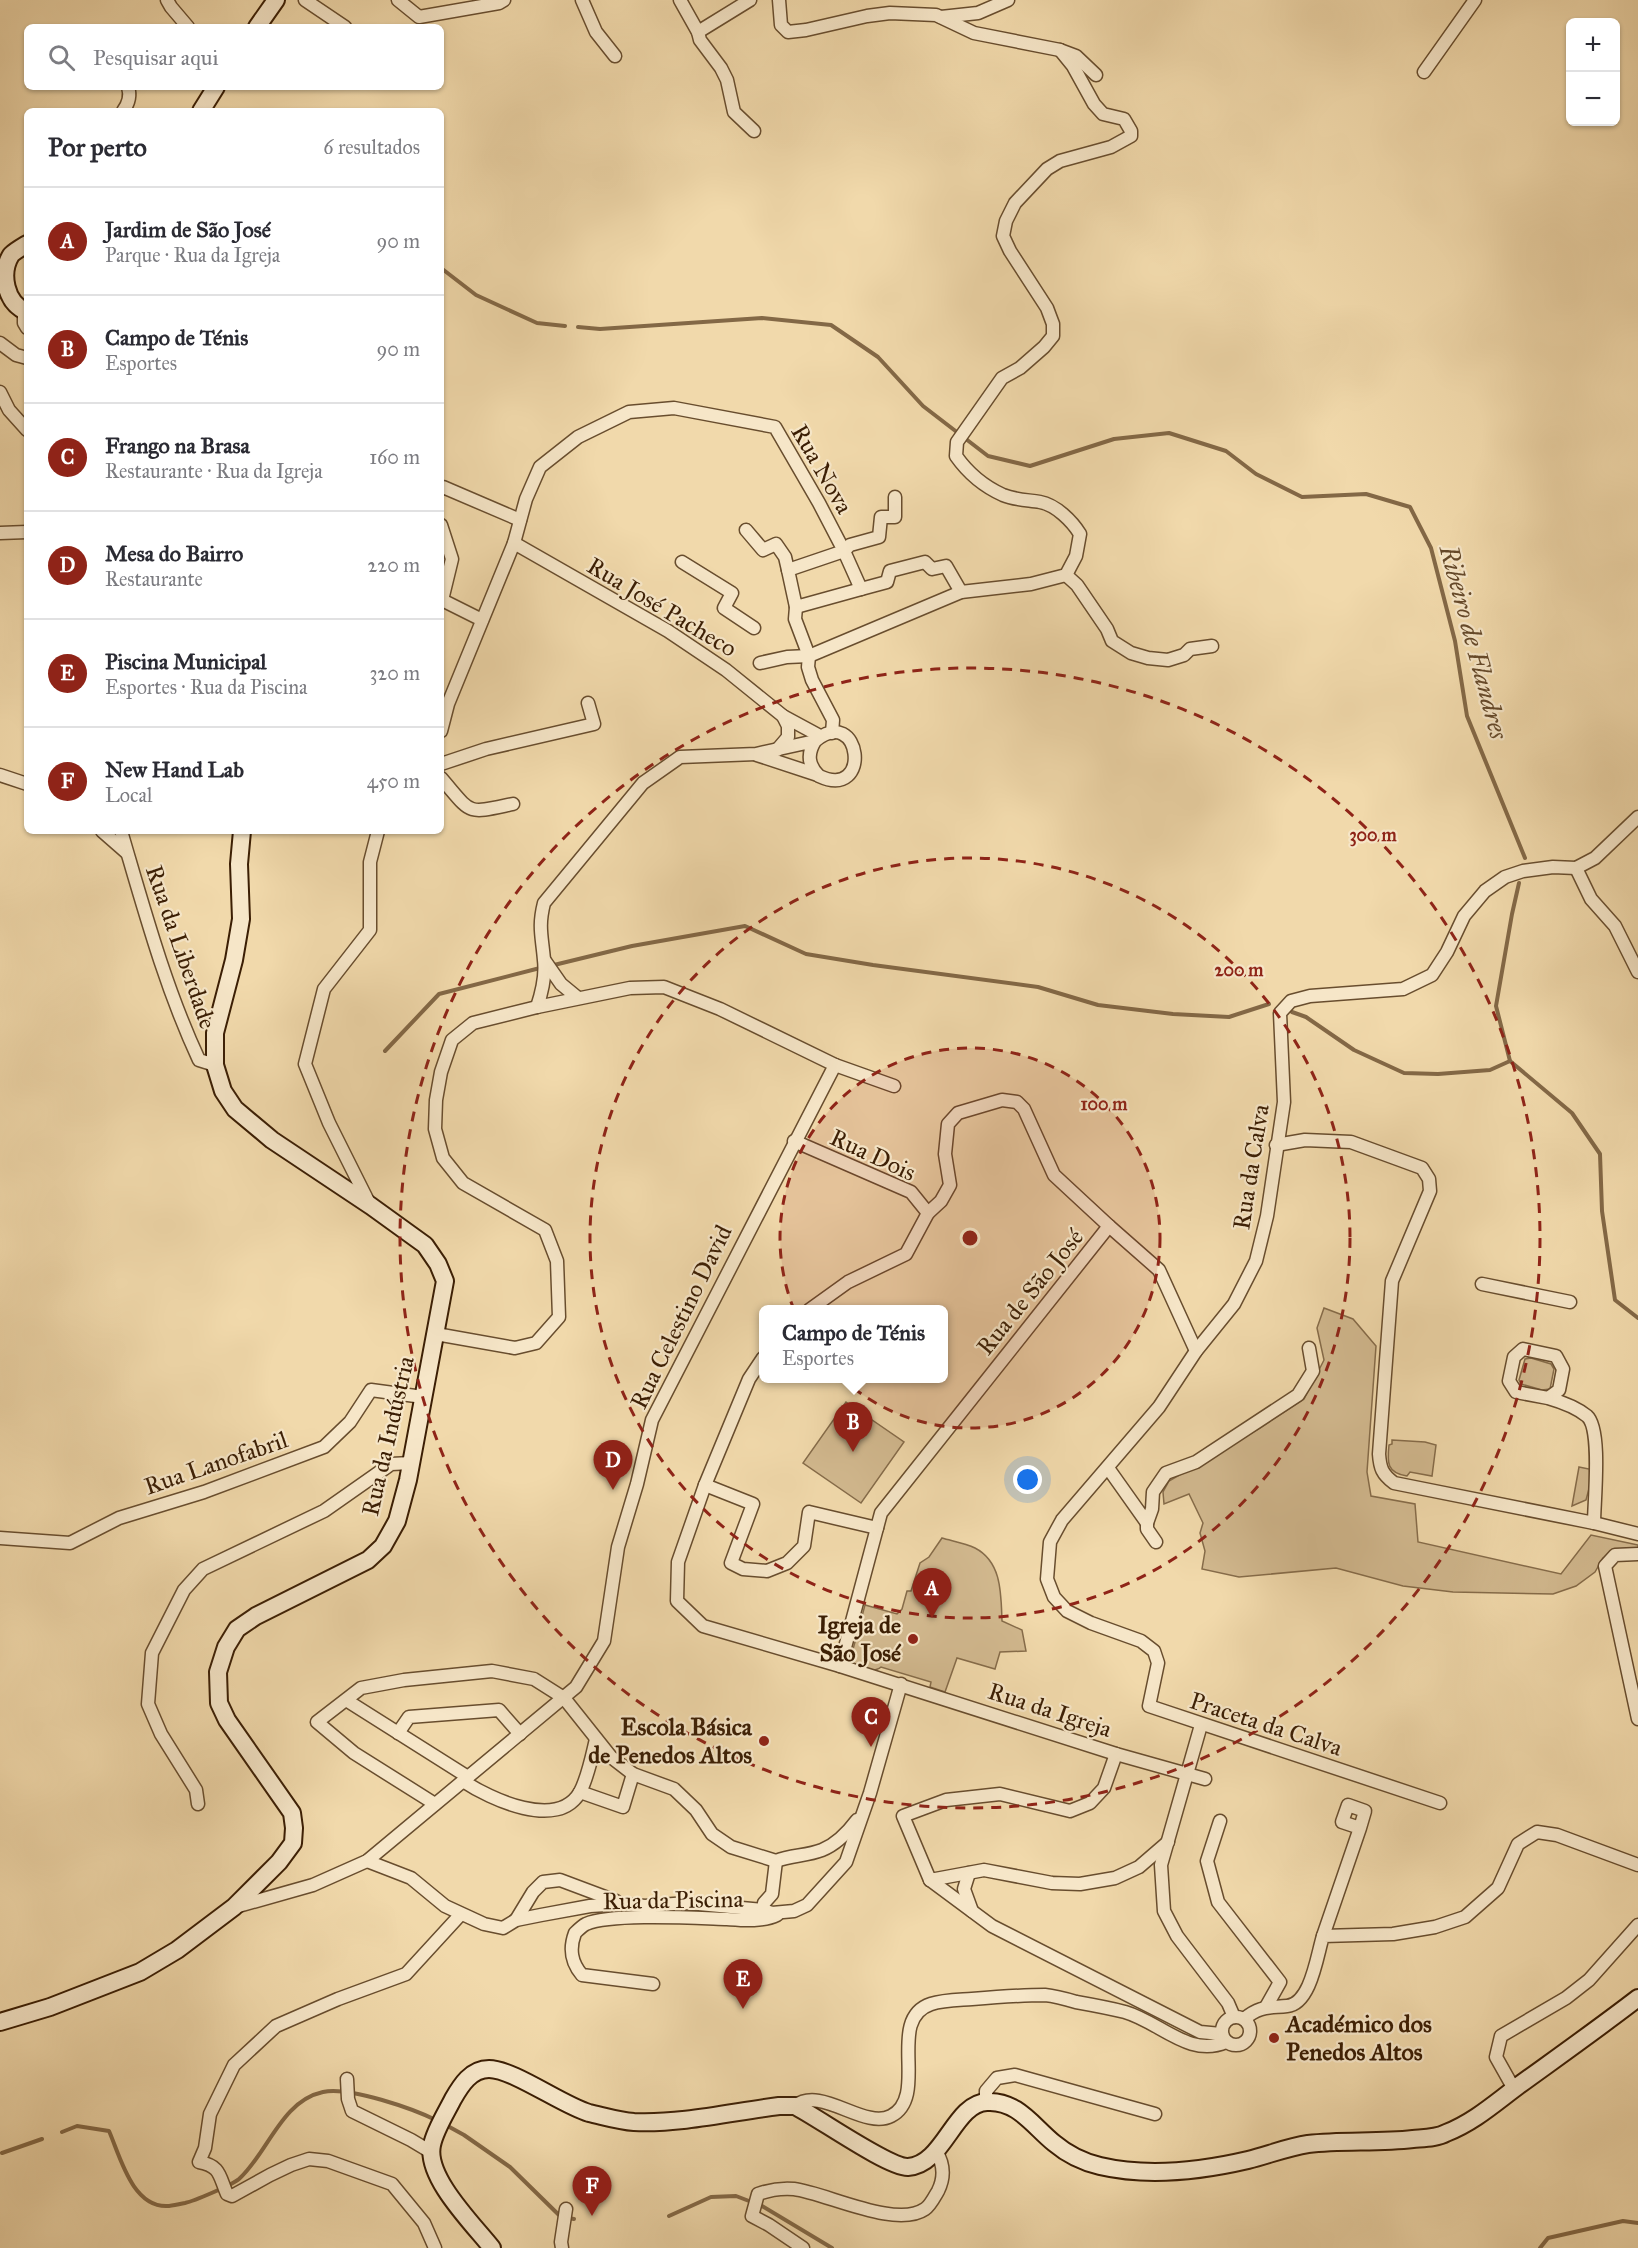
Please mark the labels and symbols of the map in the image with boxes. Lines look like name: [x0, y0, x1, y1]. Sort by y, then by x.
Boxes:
street label: Rua Nova: [784, 419, 860, 520]
water label: Ribeiro de Flandres: [1432, 541, 1515, 743]
street label: Rua José Pacheco: [582, 551, 742, 663]
text: 300 m: [1349, 824, 1397, 847]
street label: Rua da Liberdade: [139, 861, 223, 1033]
text: 200 m: [1215, 959, 1264, 981]
text: 100 m: [1081, 1093, 1128, 1115]
street label: Rua da Calva: [1226, 1101, 1276, 1232]
street label: Rua Dois: [825, 1122, 921, 1188]
street label: Rua Celestino David: [623, 1220, 739, 1414]
street label: Rua de São José: [970, 1223, 1090, 1361]
centre of rings: [960, 1228, 980, 1248]
street label: Rua da Indústria: [355, 1352, 421, 1519]
pin: B: [834, 1402, 872, 1452]
street label: Rua Lanofabril: [140, 1424, 292, 1502]
pin: D: [594, 1440, 632, 1490]
your location: [1013, 1465, 1042, 1494]
pin: A: [912, 1568, 952, 1618]
place label: Igreja de São José: [818, 1610, 902, 1668]
marker: Igreja de São José: [906, 1632, 920, 1646]
street label: Rua da Igreja: [984, 1676, 1116, 1744]
street label: Praceta da Calva: [1186, 1685, 1347, 1763]
pin: C: [852, 1698, 890, 1747]
place label: Escola Básica de Penedos Altos: [588, 1712, 753, 1770]
marker: Escola Básica de Penedos Altos: [757, 1734, 771, 1748]
street label: Rua da Piscina: [602, 1884, 745, 1916]
pin: E: [724, 1960, 762, 2009]
place label: Académico dos Penedos Altos: [1284, 2009, 1432, 2067]
marker: Académico dos Penedos Altos: [1267, 2031, 1281, 2045]
pin: F: [572, 2166, 612, 2216]

